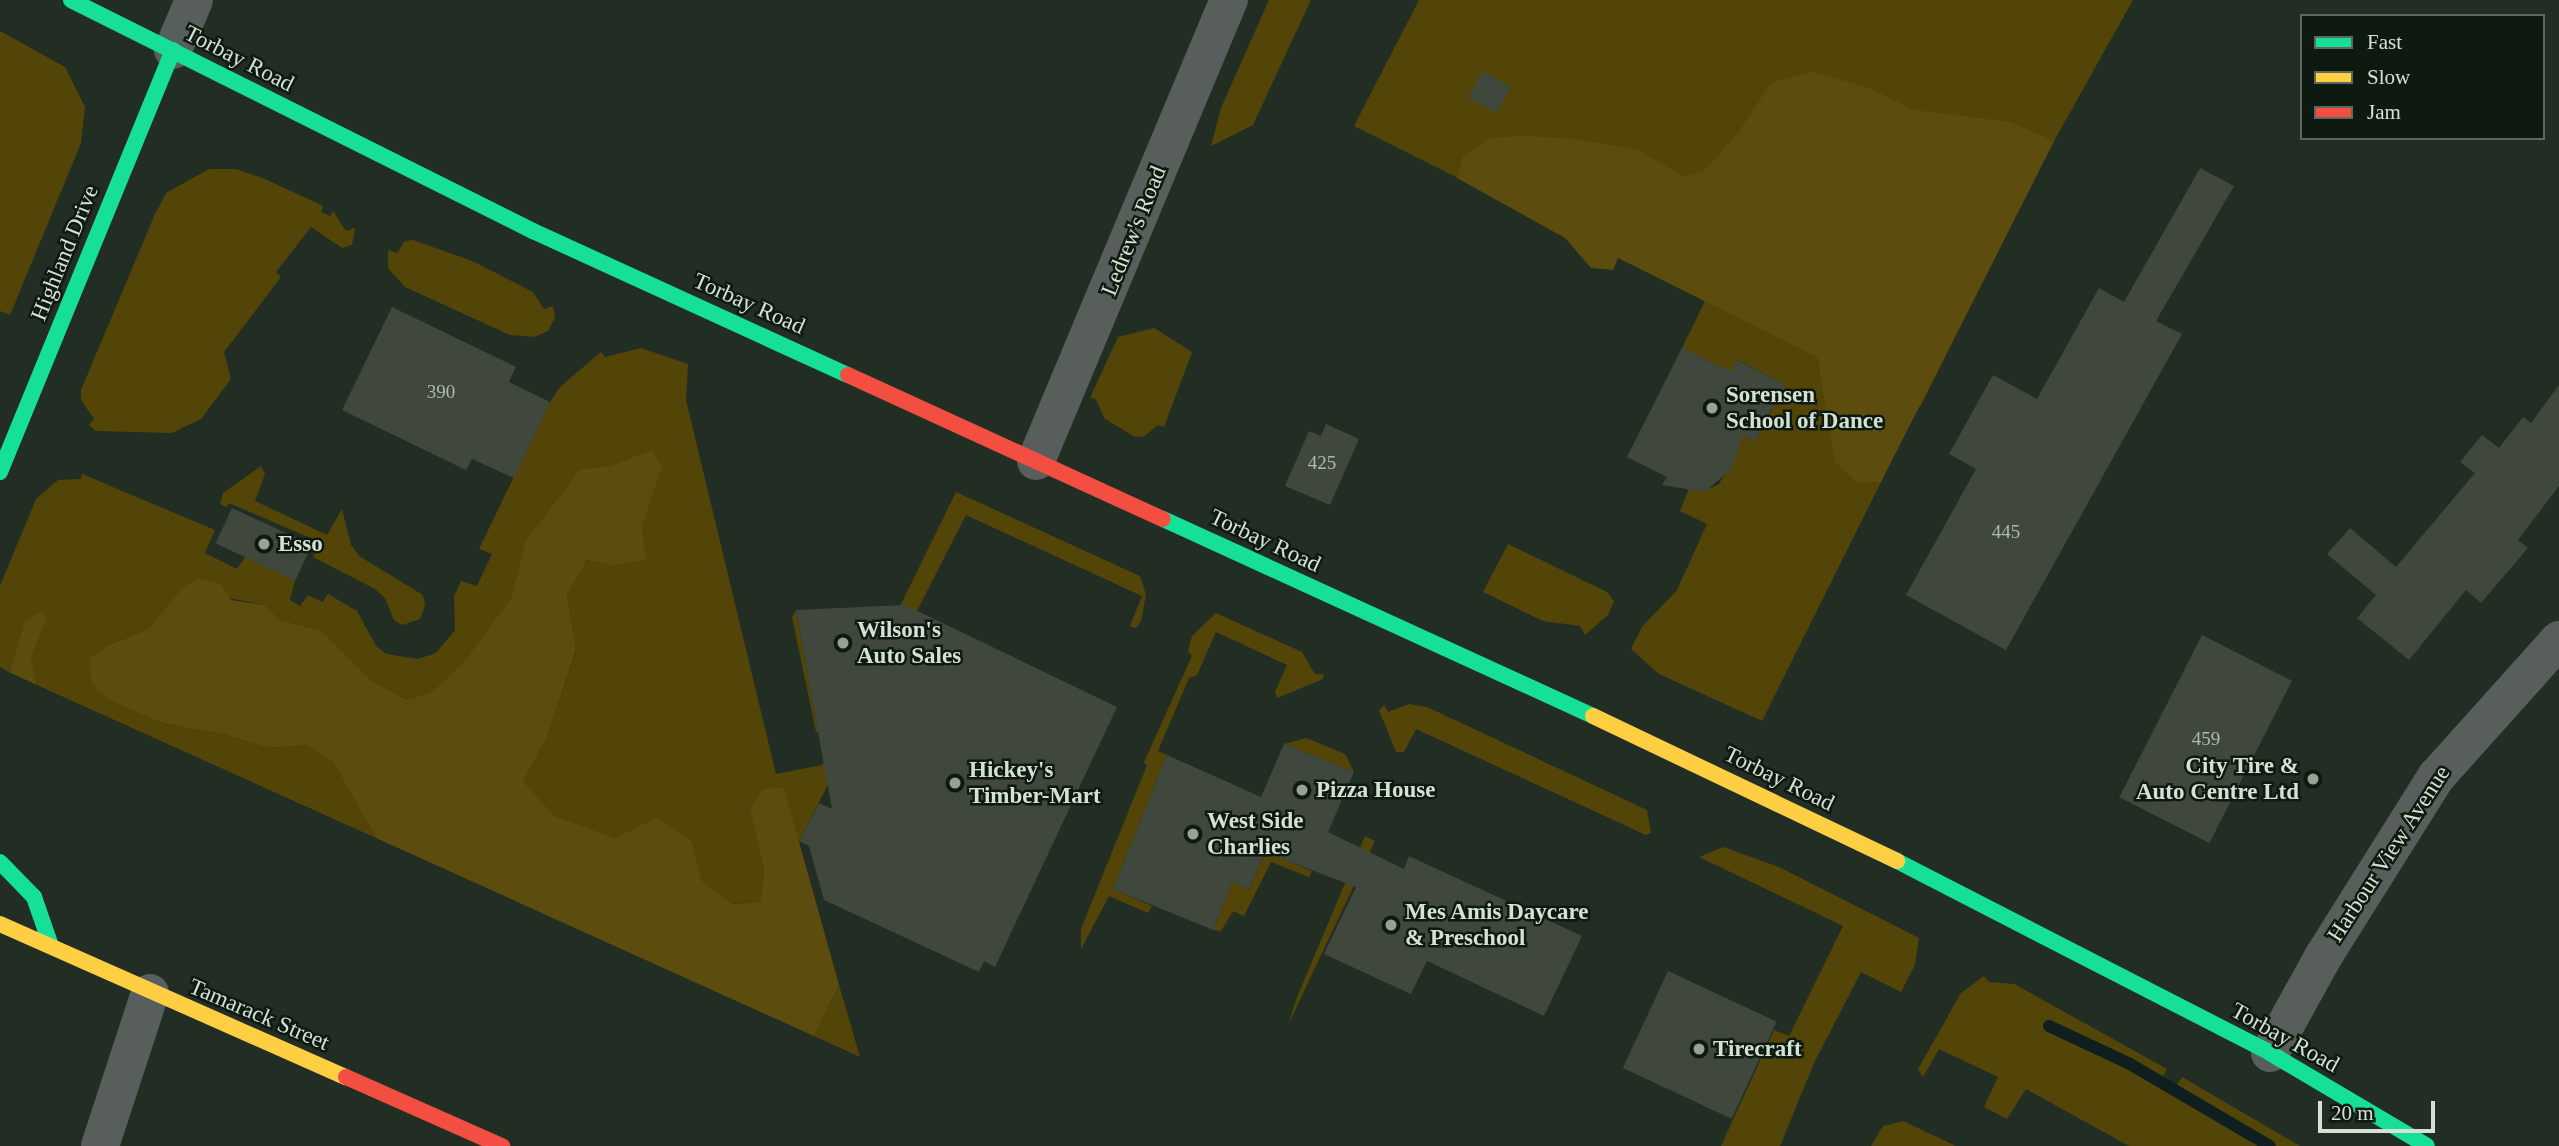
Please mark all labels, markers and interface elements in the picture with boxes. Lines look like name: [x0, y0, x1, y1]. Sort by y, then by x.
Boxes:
legend: [2300, 14, 2545, 140]
street label: Torbay Road: [180, 20, 298, 98]
text: Fast: [2367, 30, 2402, 54]
text: Slow: [2367, 65, 2410, 89]
text: Jam: [2367, 100, 2401, 124]
street label: Ledrew's Road: [1095, 162, 1173, 300]
street label: Highland Drive: [25, 181, 105, 325]
street label: Torbay Road: [689, 267, 809, 341]
house number: 390: [427, 381, 455, 403]
place label: Sorensen School of Dance: [1726, 381, 1883, 435]
marker: Sorensen School of Dance: [1704, 400, 1720, 416]
house number: 425: [1308, 452, 1336, 474]
street label: Torbay Road: [1205, 503, 1325, 579]
house number: 445: [1992, 521, 2020, 543]
place label: Esso: [278, 530, 323, 558]
marker: Esso: [256, 536, 272, 552]
place label: Wilson's Auto Sales: [857, 616, 961, 670]
marker: Wilson's Auto Sales: [835, 635, 851, 651]
house number: 459: [2192, 728, 2220, 750]
street label: Torbay Road: [1719, 740, 1839, 818]
place label: City Tire & Auto Centre Ltd: [2136, 752, 2299, 806]
place label: Hickey's Timber-Mart: [969, 756, 1101, 810]
street label: Harbour View Avenue: [2321, 760, 2457, 948]
marker: City Tire & Auto Centre Ltd: [2305, 771, 2321, 787]
marker: Hickey's Timber-Mart: [947, 775, 963, 791]
place label: Pizza House: [1316, 776, 1435, 804]
marker: Pizza House: [1294, 782, 1310, 798]
place label: West Side Charlies: [1207, 807, 1303, 861]
marker: West Side Charlies: [1185, 826, 1201, 842]
place label: Mes Amis Daycare & Preschool: [1405, 898, 1590, 952]
marker: Mes Amis Daycare & Preschool: [1383, 917, 1399, 933]
street label: Tamarack Street: [185, 973, 333, 1057]
street label: Torbay Road: [2226, 997, 2344, 1079]
place label: Tirecraft: [1713, 1035, 1802, 1063]
marker: Tirecraft: [1691, 1041, 1707, 1057]
scale bar: [2321, 1086, 2438, 1130]
text: 20 m: [2331, 1101, 2374, 1125]

